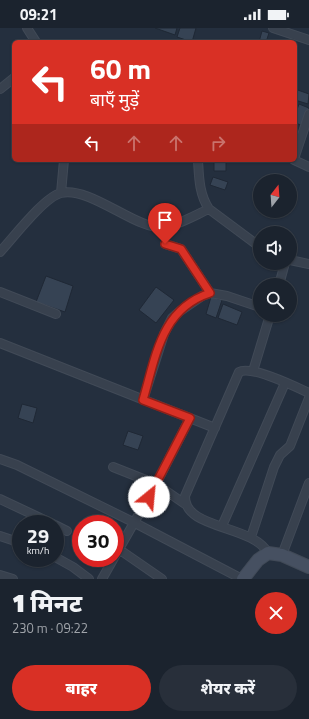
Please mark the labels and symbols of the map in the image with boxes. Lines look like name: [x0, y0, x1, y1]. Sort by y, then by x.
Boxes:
north arrow: [253, 174, 297, 218]
pin: [148, 203, 182, 244]
position arrow: [128, 476, 170, 518]
speed limit sign: 30: [72, 515, 124, 567]

